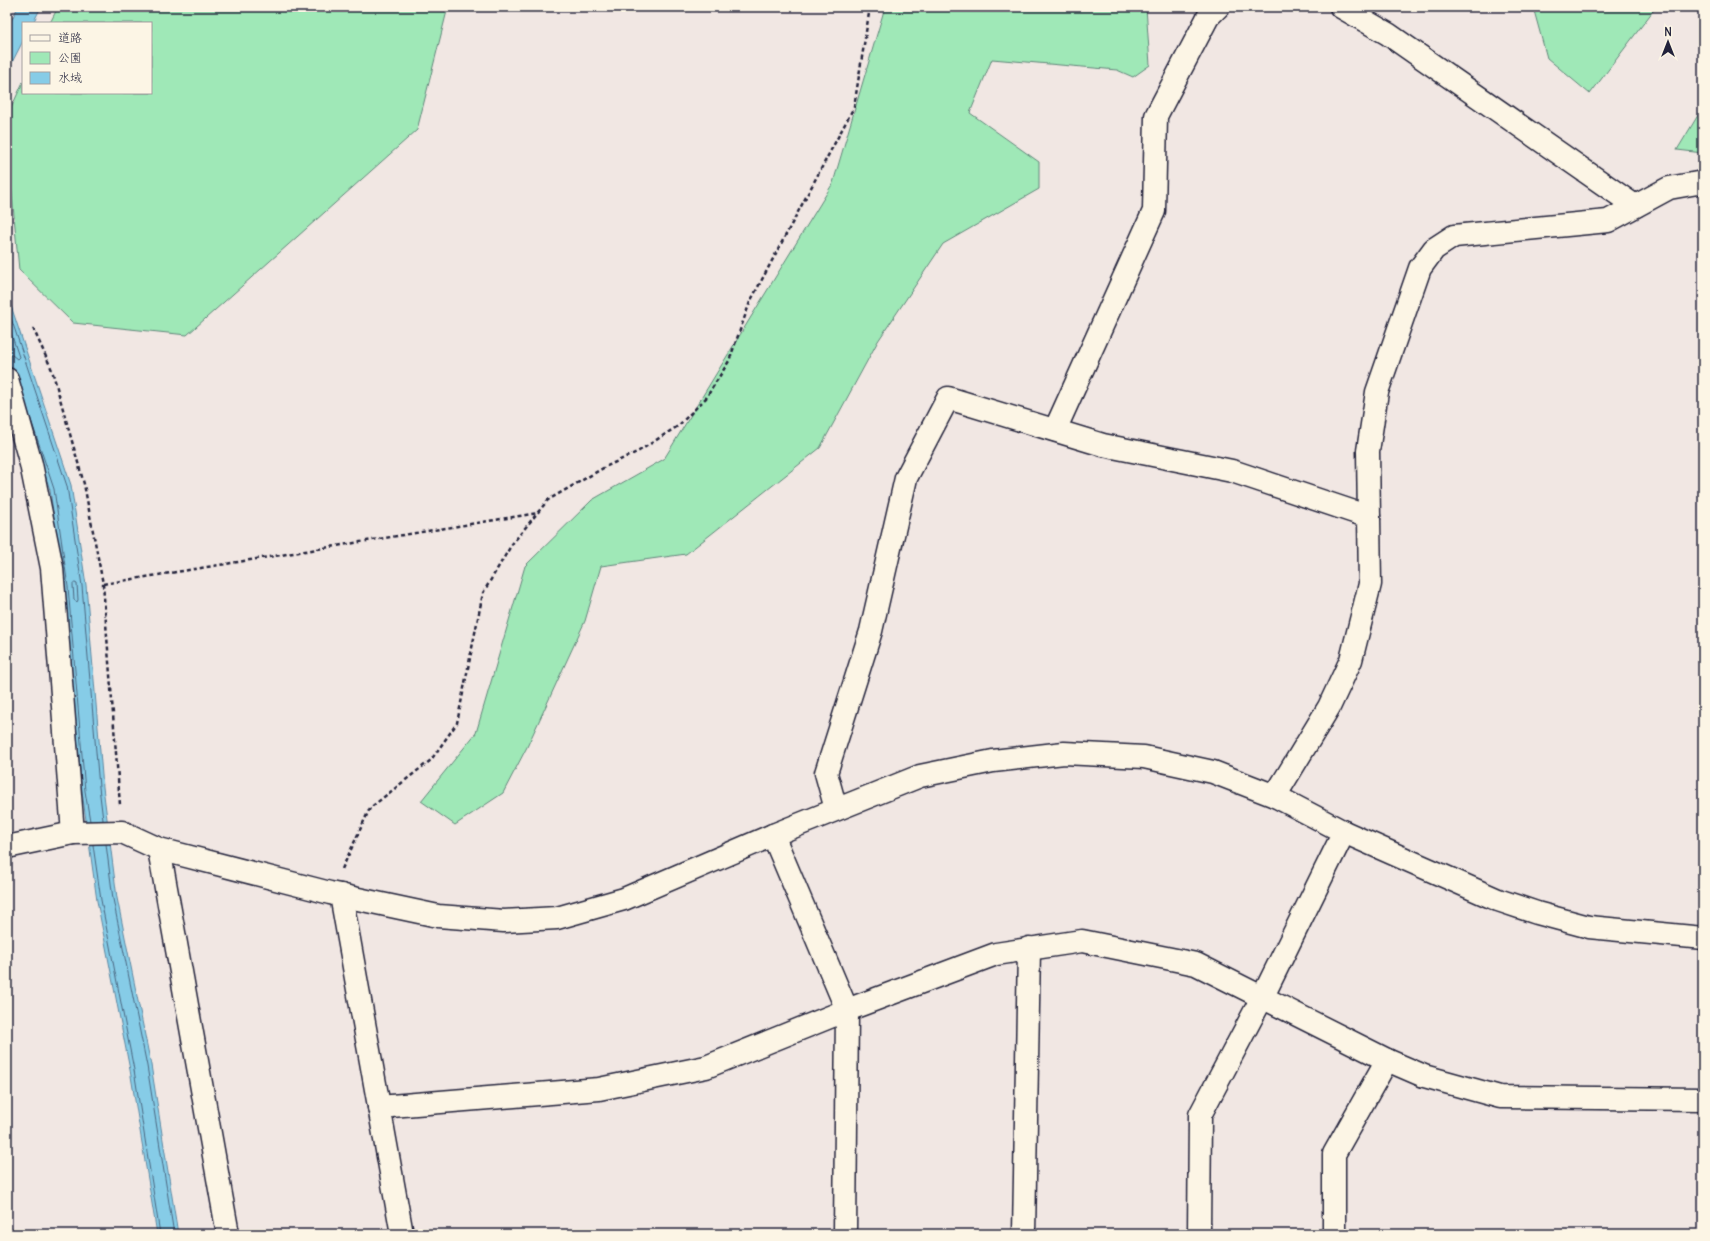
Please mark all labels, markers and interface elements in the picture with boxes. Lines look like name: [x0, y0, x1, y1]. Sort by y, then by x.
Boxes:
legend: [22, 22, 152, 94]
north arrow: [1648, 22, 1688, 62]
text: N: [1664, 25, 1672, 39]
text: 道路: [58, 30, 82, 45]
text: 公園: [58, 50, 82, 65]
text: 水域: [58, 70, 82, 85]

